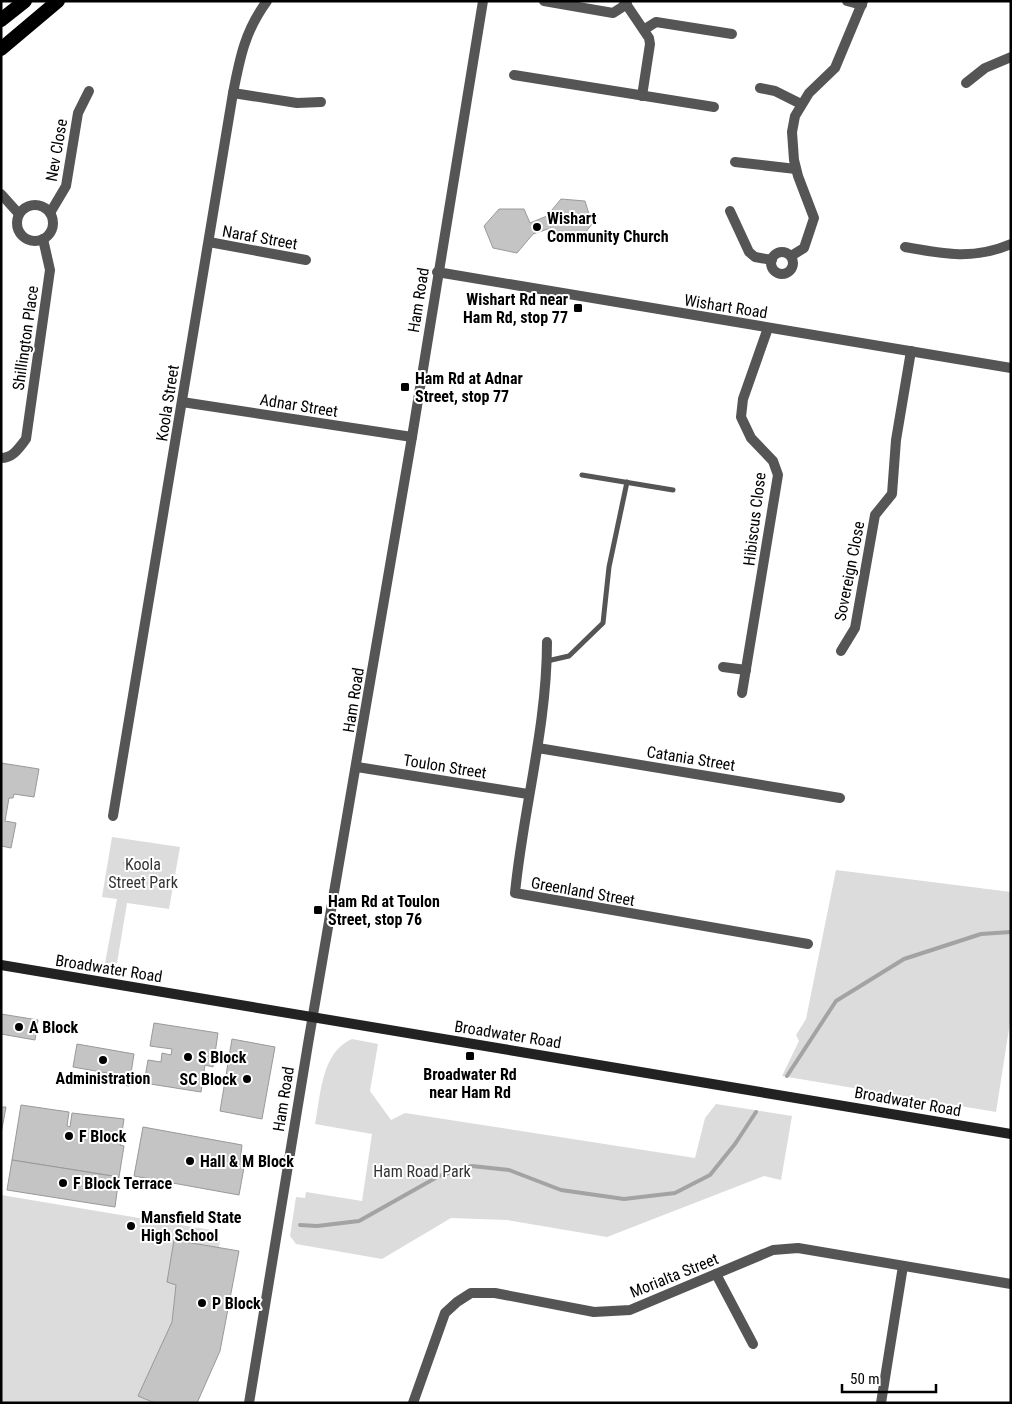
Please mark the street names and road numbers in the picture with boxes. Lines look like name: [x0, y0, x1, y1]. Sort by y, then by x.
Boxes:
street label: Nev Close: [42, 117, 71, 183]
street label: Naraf Street: [221, 222, 299, 253]
street label: Ham Road: [404, 266, 433, 334]
street label: Shillington Place: [9, 285, 42, 392]
street label: Wishart Road: [683, 291, 769, 322]
street label: Koola Street: [152, 363, 183, 443]
street label: Adnar Street: [259, 390, 339, 421]
street label: Hibiscus Close: [739, 471, 770, 567]
street label: Sovereign Close: [831, 520, 868, 623]
street label: Ham Road: [339, 666, 368, 734]
street label: Catania Street: [645, 742, 737, 775]
street label: Toulon Street: [402, 751, 488, 782]
street label: Greenland Street: [529, 873, 637, 910]
street label: Broadwater Road: [54, 951, 164, 986]
street label: Broadwater Road: [453, 1017, 563, 1052]
street label: Ham Road: [269, 1065, 298, 1133]
street label: Broadwater Road: [853, 1083, 963, 1120]
street label: Morialta Street: [627, 1249, 721, 1302]

